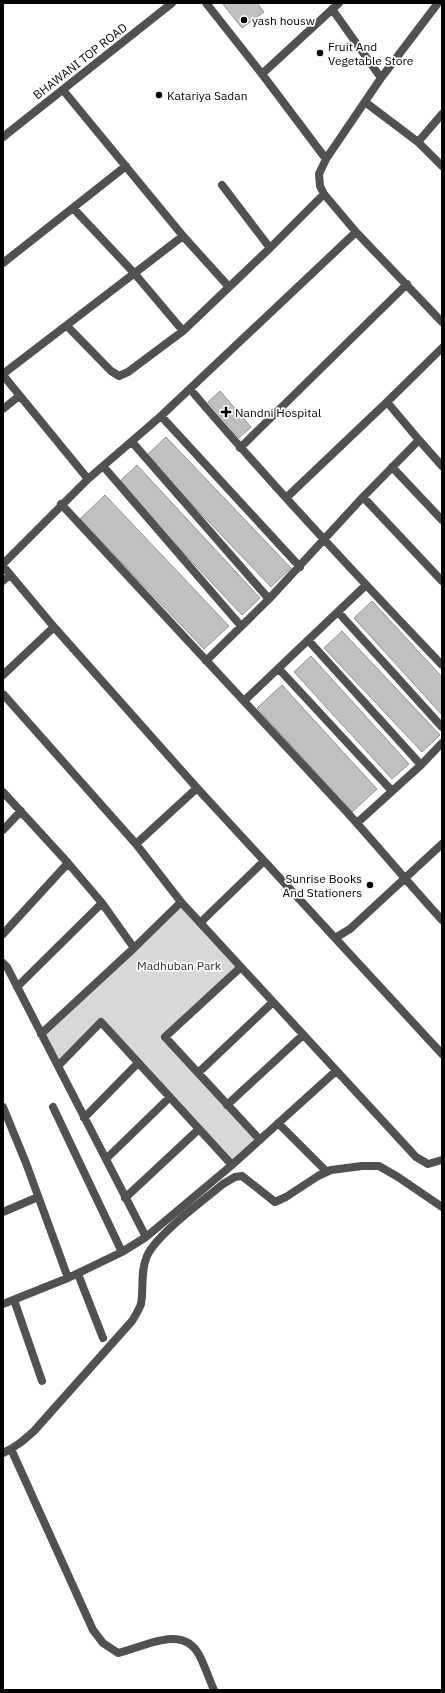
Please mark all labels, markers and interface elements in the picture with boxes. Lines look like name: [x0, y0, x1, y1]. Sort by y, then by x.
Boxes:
place label: yash housw: [252, 13, 315, 28]
marker: yash housw: [239, 15, 249, 25]
street label: BHAWANI TOP ROAD: [30, 20, 130, 102]
place label: Fruit And Vegetable Store: [328, 39, 414, 68]
marker: Fruit And Vegetable Store: [315, 48, 325, 58]
place label: Katariya Sadan: [167, 88, 248, 103]
marker: Katariya Sadan: [154, 90, 164, 100]
place label: Nandni Hospital: [235, 405, 321, 420]
marker: Nandni Hospital: [220, 406, 232, 418]
place label: Sunrise Books And Stationers: [283, 871, 362, 900]
marker: Sunrise Books And Stationers: [365, 880, 375, 890]
park label: Madhuban Park: [137, 958, 222, 973]

